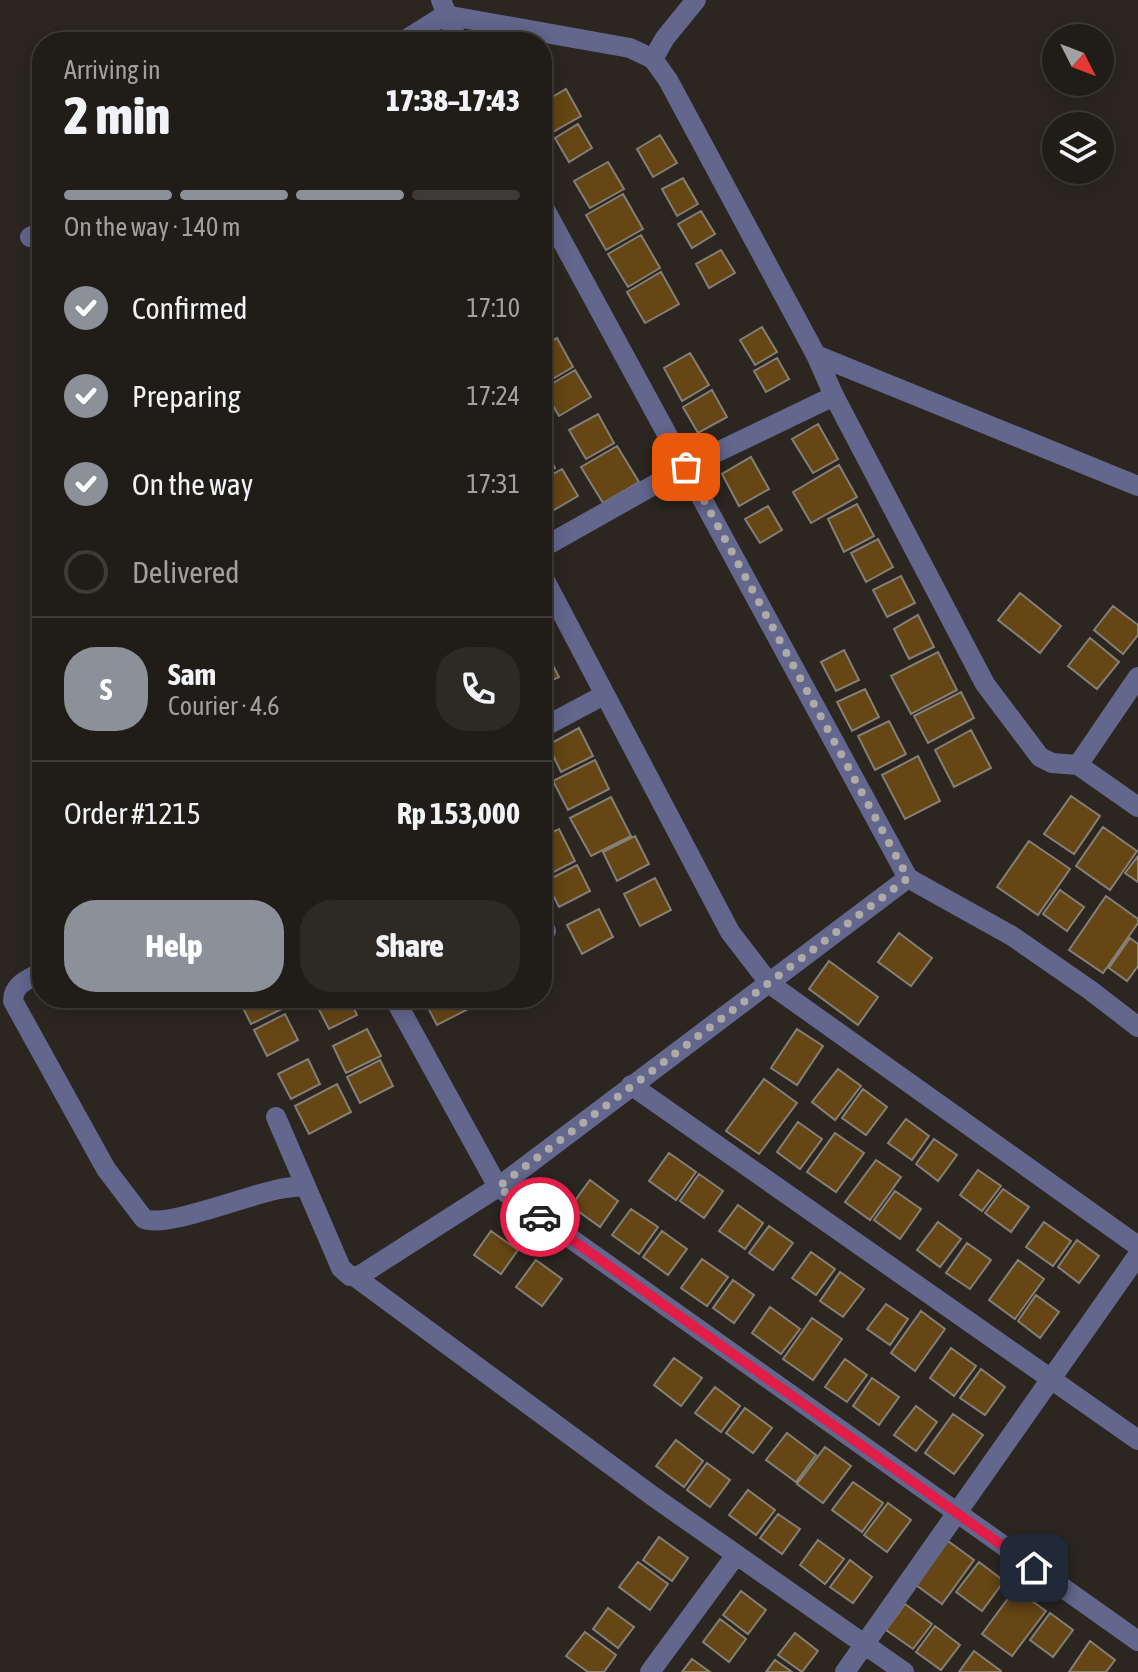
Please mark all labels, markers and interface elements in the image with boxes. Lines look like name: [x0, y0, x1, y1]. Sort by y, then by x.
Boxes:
north arrow: [1042, 24, 1114, 96]
map controls: [1042, 24, 1114, 184]
text: Arriving in: [64, 55, 161, 85]
text: 17:38–17:43: [386, 83, 520, 117]
text: 2 min: [64, 85, 170, 145]
button: layers: [1042, 112, 1114, 184]
text: On the way · 140 m: [64, 212, 241, 242]
icon: check: [64, 286, 108, 330]
text: Confirmed: [132, 291, 247, 325]
text: 17:10: [466, 293, 520, 323]
icon: check: [64, 374, 108, 418]
text: Preparing: [132, 379, 241, 413]
text: 17:24: [466, 381, 520, 411]
pin: [652, 433, 720, 501]
icon: bag: [664, 445, 708, 489]
icon: check: [64, 462, 108, 506]
text: On the way: [132, 467, 253, 501]
text: 17:31: [466, 469, 520, 499]
text: Delivered: [132, 555, 240, 589]
button: phone: [436, 647, 520, 731]
text: Sam: [168, 657, 216, 691]
text: S: [100, 672, 112, 706]
text: Courier · 4.6: [168, 691, 279, 721]
text: Order #1215: [64, 796, 201, 830]
text: Rp 153,000: [397, 796, 520, 830]
button: Help: [64, 900, 284, 992]
button: Share: [300, 900, 520, 992]
courier: [500, 1177, 580, 1257]
icon: car: [518, 1195, 562, 1239]
pin: [1000, 1534, 1068, 1602]
icon: home: [1012, 1546, 1056, 1590]

